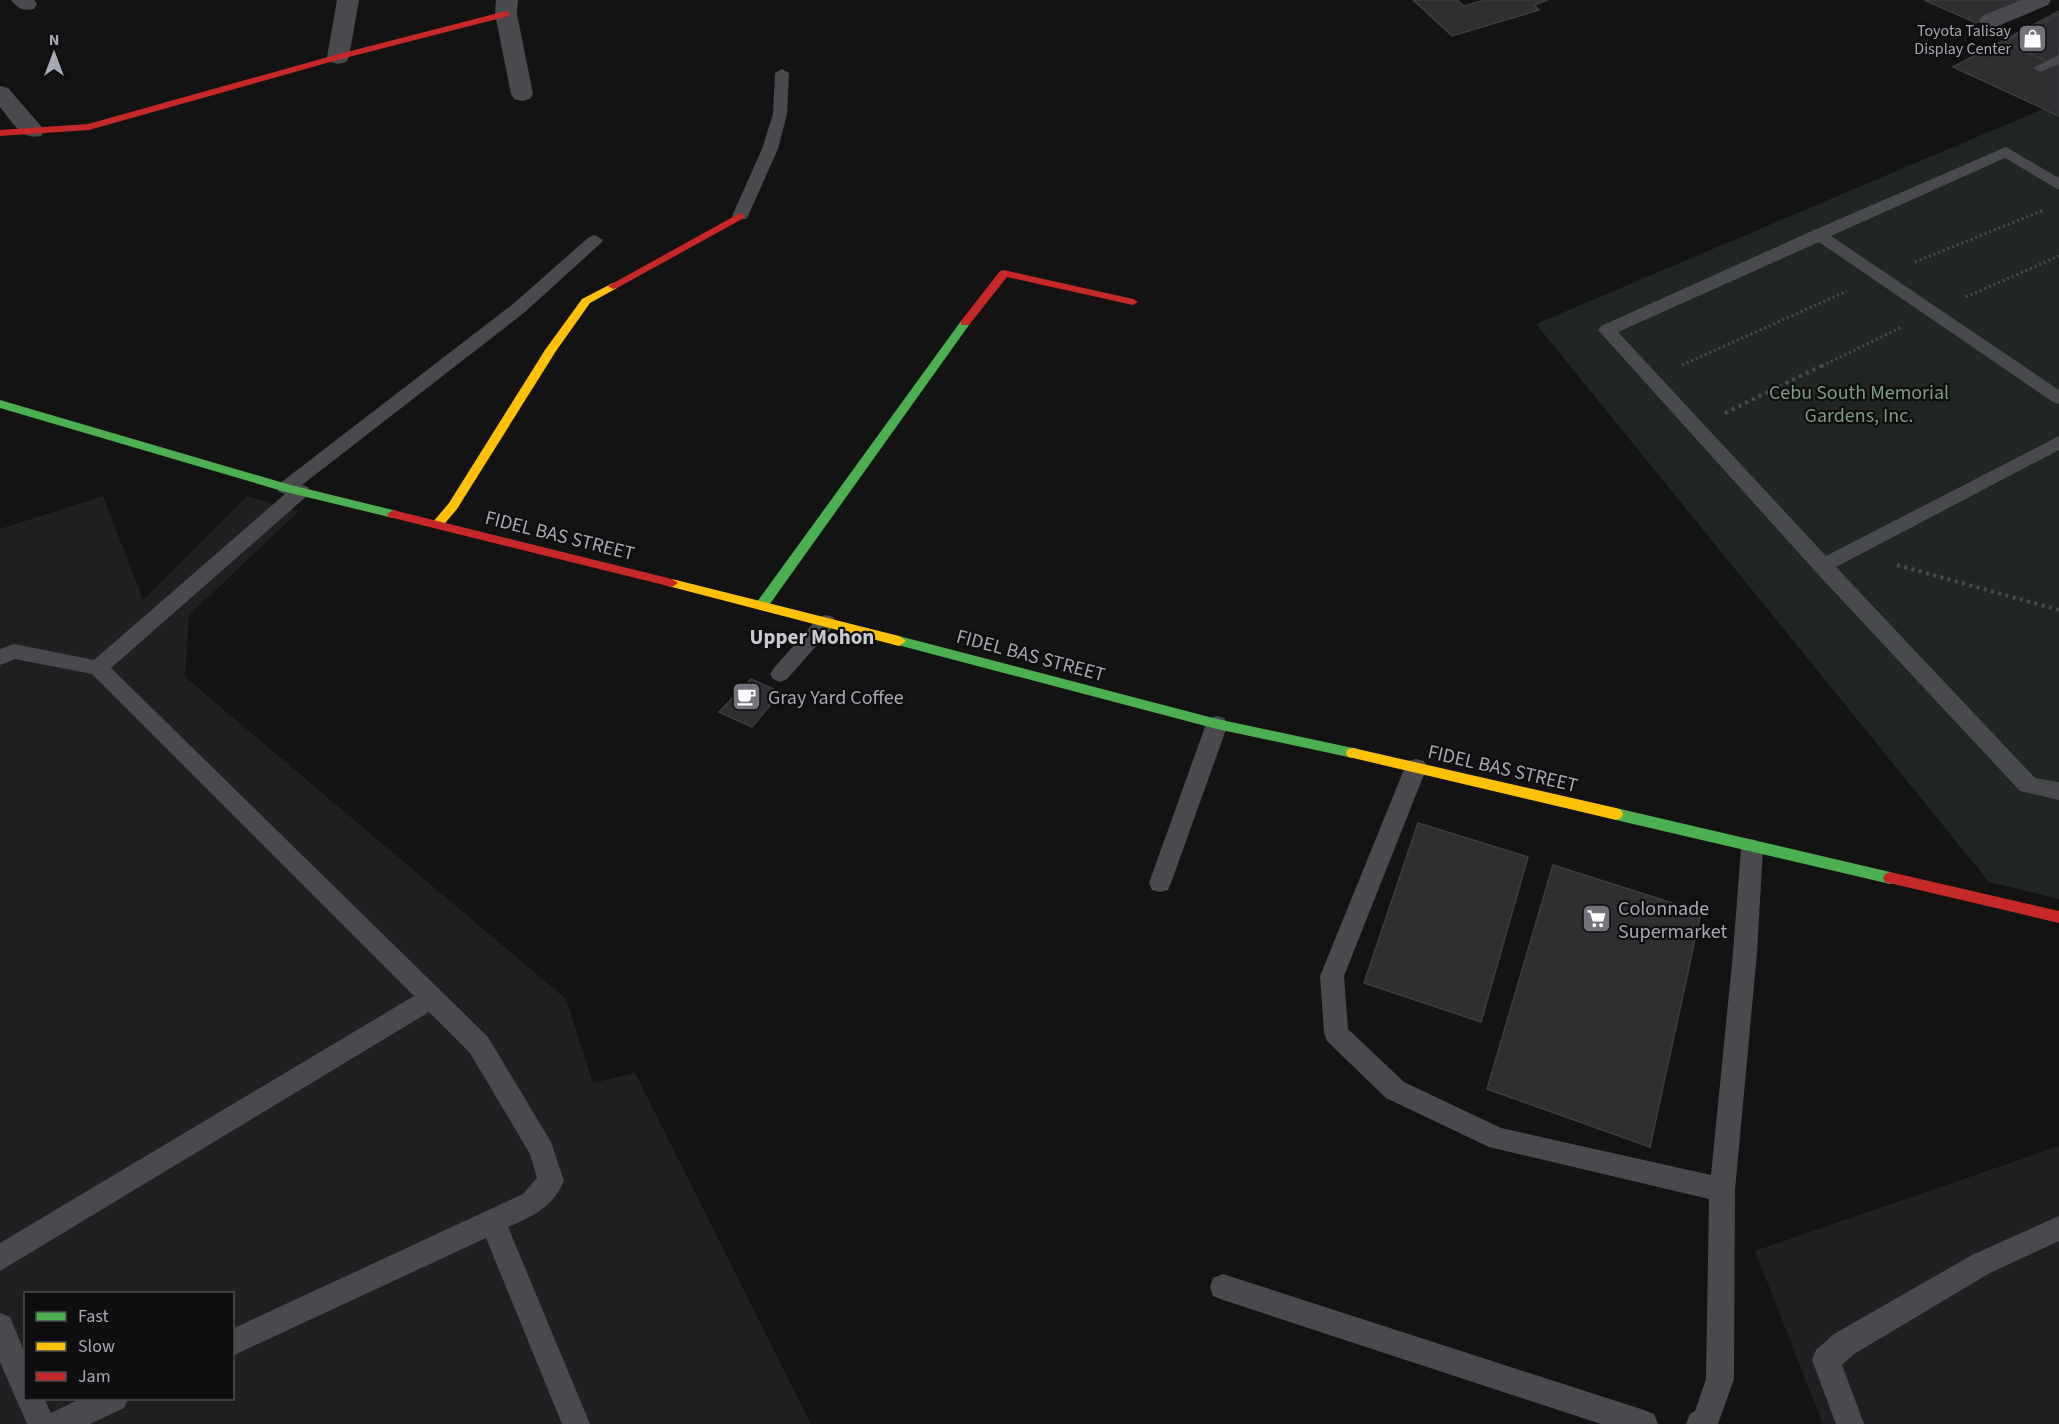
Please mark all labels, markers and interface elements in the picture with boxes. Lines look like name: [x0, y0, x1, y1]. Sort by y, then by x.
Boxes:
place label: Toyota Talisay Display Center: [1914, 20, 2012, 60]
shop icon: Toyota Talisay Display Center: [2016, 23, 2048, 55]
north arrow: [24, 24, 84, 84]
text: N: [49, 29, 59, 51]
park label: Cebu South Memorial Gardens, Inc.: [1769, 379, 1949, 430]
street label: FIDEL BAS STREET: [482, 504, 638, 568]
district label: Upper Mohon: [750, 622, 874, 652]
street label: FIDEL BAS STREET: [953, 623, 1109, 689]
cafe icon: Gray Yard Coffee: [731, 681, 763, 713]
place label: Gray Yard Coffee: [768, 684, 904, 712]
street label: FIDEL BAS STREET: [1425, 738, 1581, 800]
place label: Colonnade Supermarket: [1618, 895, 1727, 946]
supermarket icon: Colonnade Supermarket: [1581, 903, 1613, 935]
legend: [24, 1292, 234, 1400]
text: Fast: [78, 1304, 109, 1329]
text: Slow: [78, 1334, 115, 1359]
text: Jam: [78, 1364, 111, 1389]

